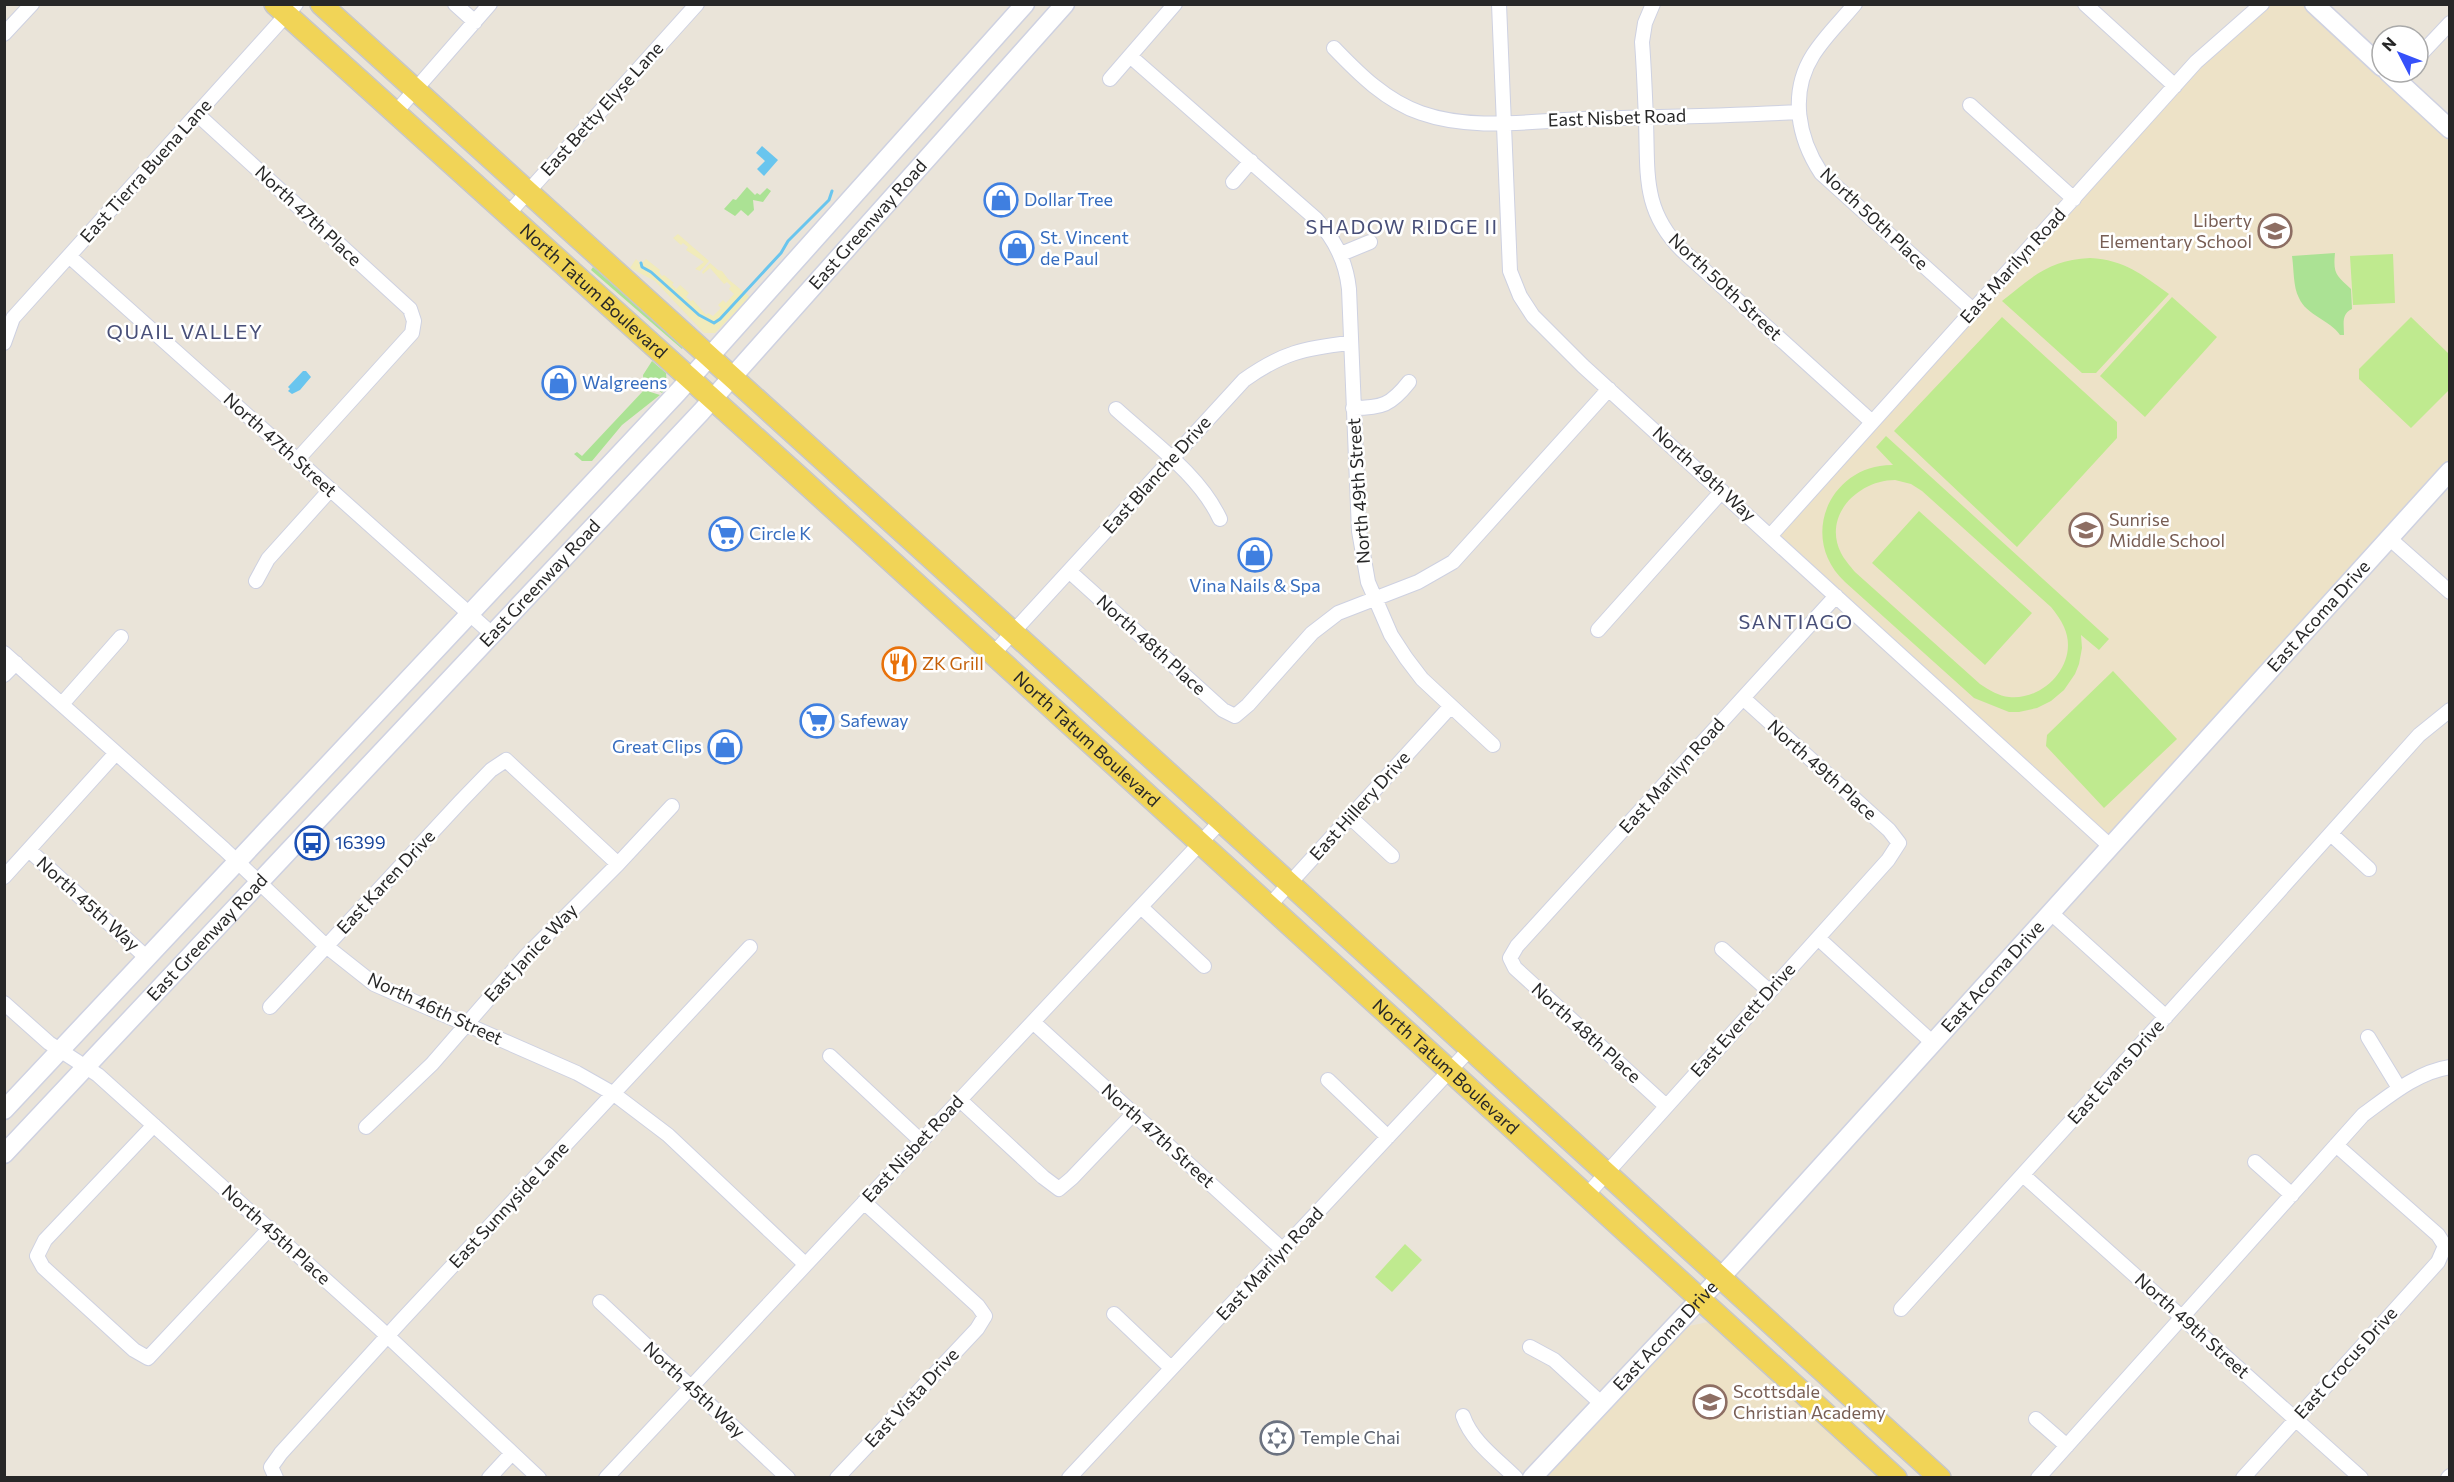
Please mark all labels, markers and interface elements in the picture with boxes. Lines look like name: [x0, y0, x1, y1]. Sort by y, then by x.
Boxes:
north arrow: [2370, 24, 2430, 84]
text: N: [2377, 33, 2400, 54]
street label: East Betty Elyse Lane: [535, 37, 667, 180]
street label: East Tierra Buena Lane: [75, 94, 216, 247]
street label: East Nisbet Road: [1547, 104, 1686, 130]
street label: East Greenway Road: [804, 155, 931, 294]
street label: North 47th Place: [251, 160, 366, 270]
street label: North 50th Place: [1816, 163, 1933, 274]
shop icon: Dollar Tree: [983, 182, 1019, 218]
place label: Dollar Tree: [1024, 188, 1113, 210]
street label: East Marilyn Road: [1955, 203, 2070, 327]
place label: Liberty Elementary School: [2099, 209, 2252, 252]
school or university icon: Liberty Elementary School: [2257, 213, 2293, 249]
district label: SHADOW RIDGE II: [1305, 214, 1499, 238]
street label: North Tatum Boulevard: [516, 219, 672, 363]
place label: St. Vincent de Paul: [1040, 226, 1129, 269]
street label: North 50th Street: [1665, 228, 1787, 344]
shop icon: St. Vincent de Paul: [999, 230, 1035, 266]
district label: QUAIL VALLEY: [107, 319, 263, 343]
shop icon: Walgreens: [541, 365, 577, 401]
place label: Walgreens: [582, 371, 668, 393]
street label: North 47th Street: [220, 388, 342, 501]
street label: East Blanche Drive: [1098, 411, 1215, 538]
street label: North 49th Street: [1342, 417, 1374, 565]
street label: North 49th Way: [1648, 421, 1761, 525]
place label: Sunrise Middle School: [2109, 508, 2225, 551]
school or university icon: Sunrise Middle School: [2068, 512, 2104, 548]
street label: East Greenway Road: [474, 514, 604, 651]
supermarket icon: Circle K: [708, 516, 744, 552]
place label: Circle K: [749, 522, 811, 544]
shop icon: Vina Nails & Spa: [1237, 537, 1273, 573]
street label: East Acoma Drive: [2262, 555, 2374, 676]
place label: Vina Nails & Spa: [1189, 574, 1321, 596]
street label: North 48th Place: [1093, 590, 1211, 699]
district label: SANTIAGO: [1738, 609, 1854, 633]
restaurant icon: ZK Grill: [881, 646, 917, 682]
place label: ZK Grill: [922, 652, 984, 674]
street label: North Tatum Boulevard: [1009, 666, 1165, 811]
supermarket icon: Safeway: [799, 703, 835, 739]
place label: Safeway: [840, 709, 909, 731]
street label: East Marilyn Road: [1614, 713, 1729, 837]
street label: North 49th Place: [1764, 715, 1882, 824]
shop icon: Great Clips: [707, 729, 743, 765]
place label: Great Clips: [612, 735, 702, 757]
street label: East Hillery Drive: [1304, 746, 1414, 864]
bus stop icon: 16399: [294, 825, 330, 861]
street label: East Karen Drive: [331, 825, 439, 938]
place label: 16399: [335, 831, 386, 853]
street label: North 45th Way: [33, 851, 145, 955]
street label: East Greenway Road: [142, 869, 272, 1005]
street label: East Janice Way: [479, 899, 581, 1006]
street label: East Acoma Drive: [1936, 916, 2048, 1036]
street label: East Everett Drive: [1685, 958, 1799, 1081]
street label: North 46th Street: [364, 967, 506, 1049]
street label: North 48th Place: [1528, 978, 1646, 1087]
street label: North Tatum Boulevard: [1368, 994, 1524, 1139]
street label: East Evans Drive: [2062, 1014, 2168, 1128]
street label: North 47th Street: [1098, 1079, 1220, 1192]
street label: East Nisbet Road: [857, 1090, 967, 1206]
street label: East Sunnyside Lane: [444, 1136, 573, 1272]
street label: North 45th Place: [218, 1180, 336, 1289]
street label: East Marilyn Road: [1211, 1202, 1327, 1325]
street label: North 49th Street: [2131, 1268, 2254, 1382]
street label: East Acoma Drive: [1608, 1276, 1722, 1395]
street label: East Crocus Drive: [2289, 1302, 2401, 1423]
street label: North 45th Way: [639, 1337, 750, 1442]
street label: East Vista Drive: [860, 1343, 963, 1452]
place label: Scottsdale Christian Academy: [1733, 1380, 1886, 1423]
school or university icon: Scottsdale Christian Academy: [1692, 1384, 1728, 1420]
synagogue icon: Temple Chai: [1259, 1420, 1295, 1456]
place label: Temple Chai: [1300, 1426, 1400, 1448]

